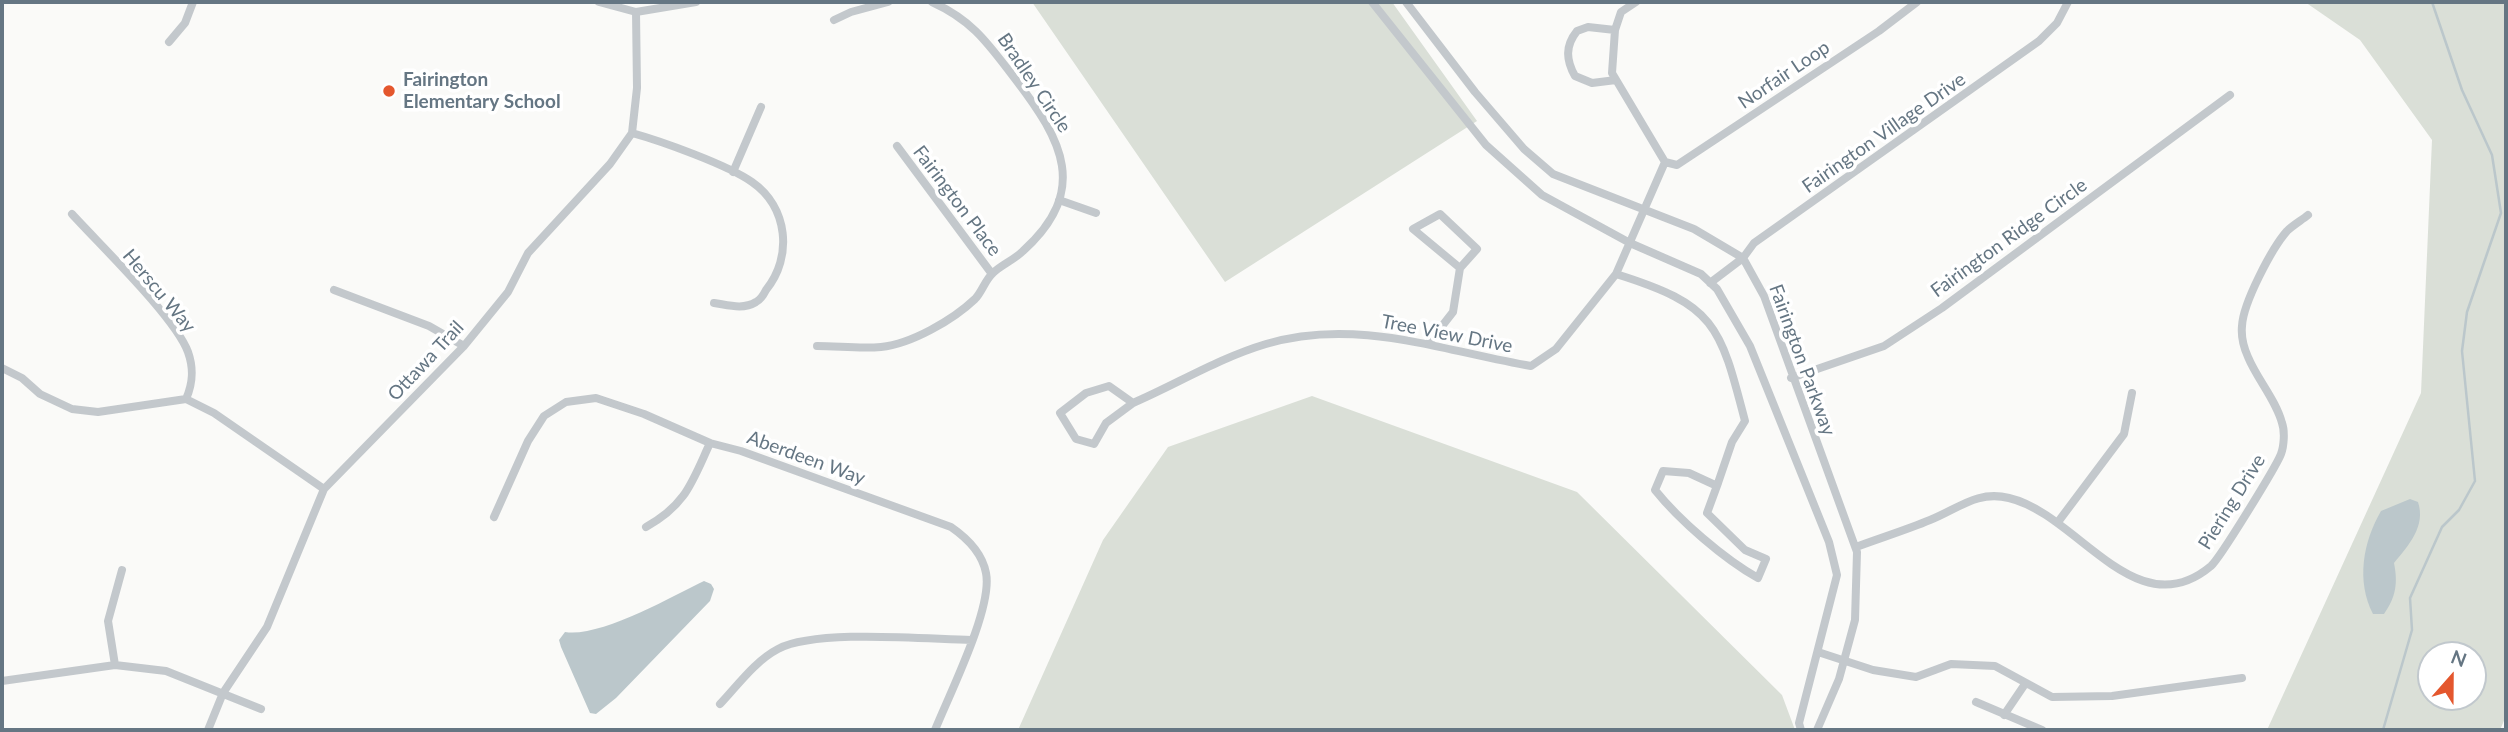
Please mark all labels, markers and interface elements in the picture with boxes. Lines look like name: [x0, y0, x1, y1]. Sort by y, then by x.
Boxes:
street label: Bradley Circle: [992, 29, 1076, 137]
street label: Norfair Loop: [1734, 36, 1834, 114]
street label: Fairington Village Drive: [1798, 68, 1970, 198]
place label: Fairington Elementary School: [403, 69, 561, 113]
marker: Fairington Elementary School: [381, 83, 397, 99]
street label: Fairington Place: [908, 141, 1006, 261]
street label: Fairington Ridge Circle: [1927, 174, 2091, 302]
street label: Herscu Way: [118, 245, 200, 337]
street label: Fairington Parkway: [1764, 281, 1840, 439]
street label: Tree View Drive: [1380, 310, 1514, 358]
street label: Ottawa Trail: [383, 316, 469, 406]
street label: Aberdeen Way: [744, 426, 868, 490]
street label: Piering Drive: [2194, 450, 2270, 554]
north arrow: [2417, 641, 2487, 711]
text: N: [2448, 644, 2470, 671]

